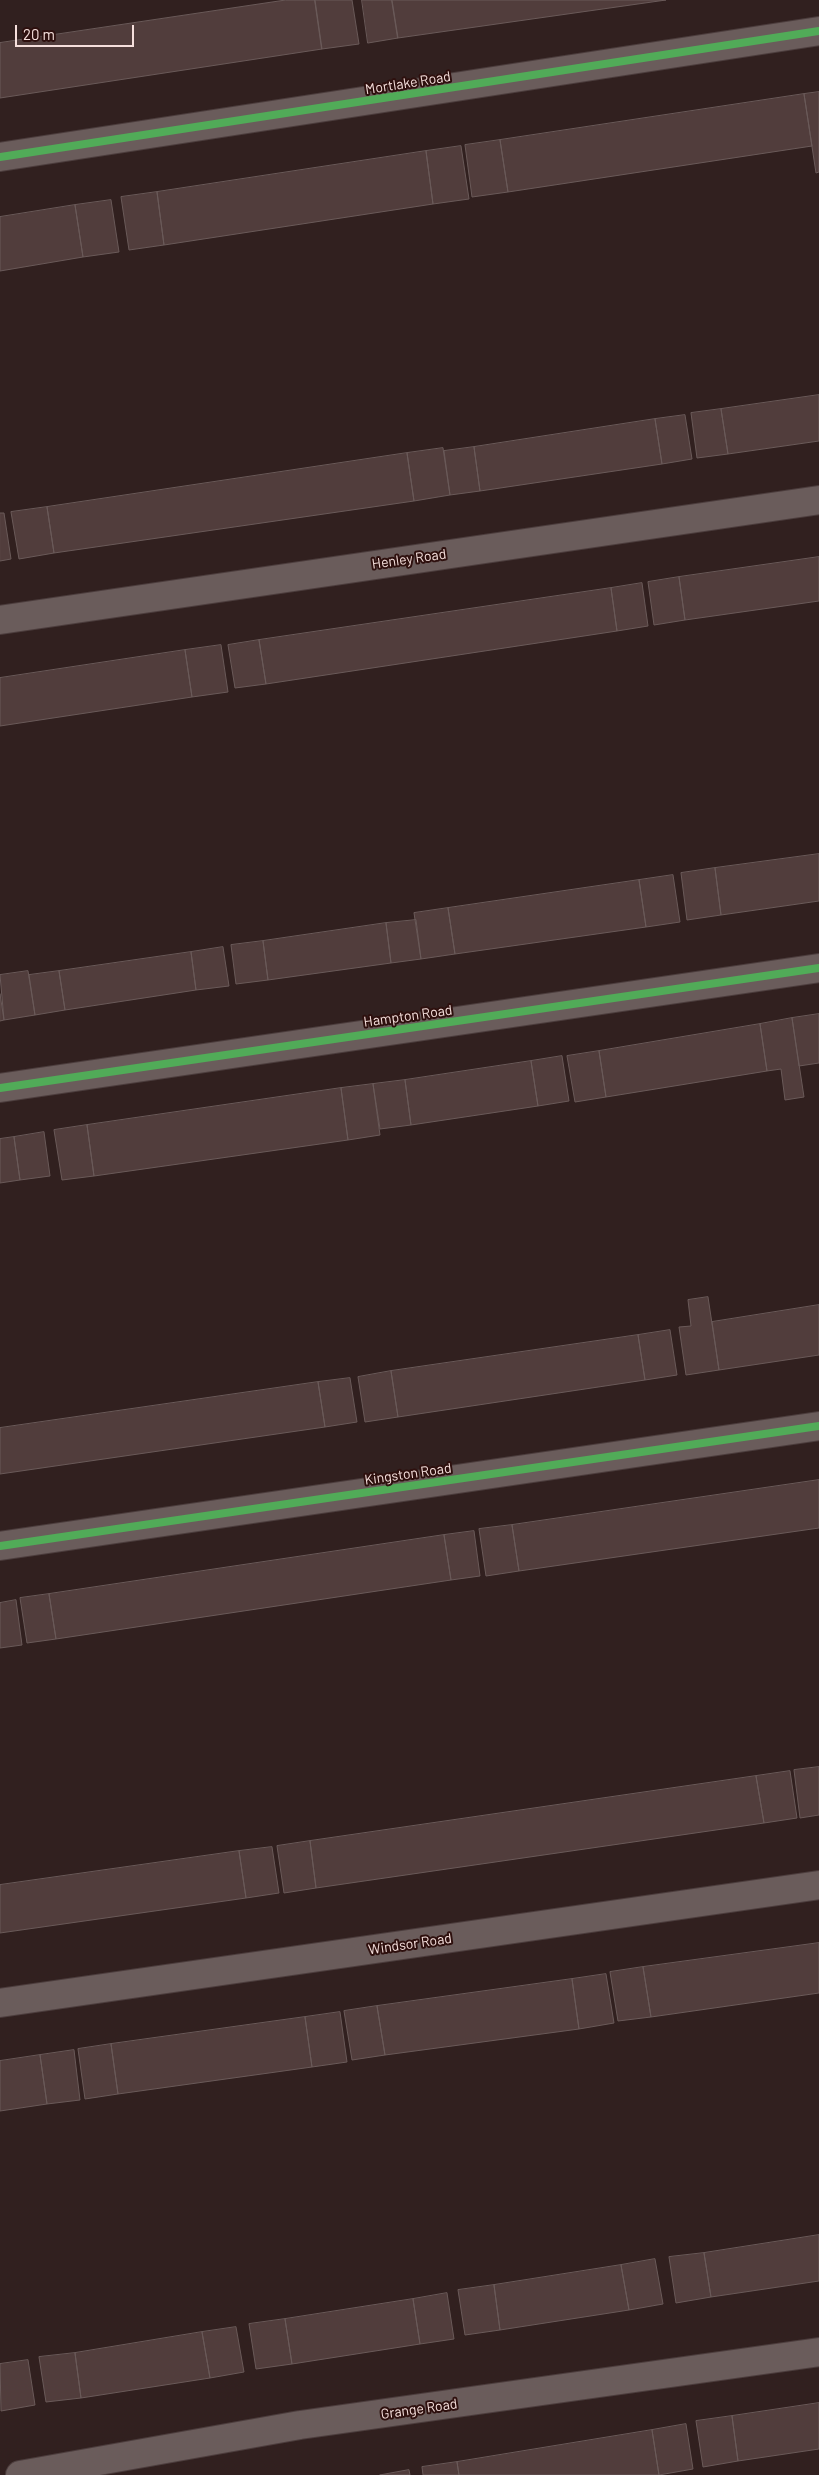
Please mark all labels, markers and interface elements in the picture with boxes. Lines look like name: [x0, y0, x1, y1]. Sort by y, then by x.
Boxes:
scale bar: [18, 15, 136, 47]
text: 20 m: [23, 25, 55, 43]
street label: Mortlake Road: [364, 68, 452, 98]
street label: Henley Road: [371, 545, 447, 573]
street label: Hampton Road: [363, 1001, 453, 1031]
street label: Kingston Road: [363, 1460, 453, 1488]
street label: Windsor Road: [367, 1930, 453, 1958]
street label: Grange Road: [380, 2395, 458, 2423]

